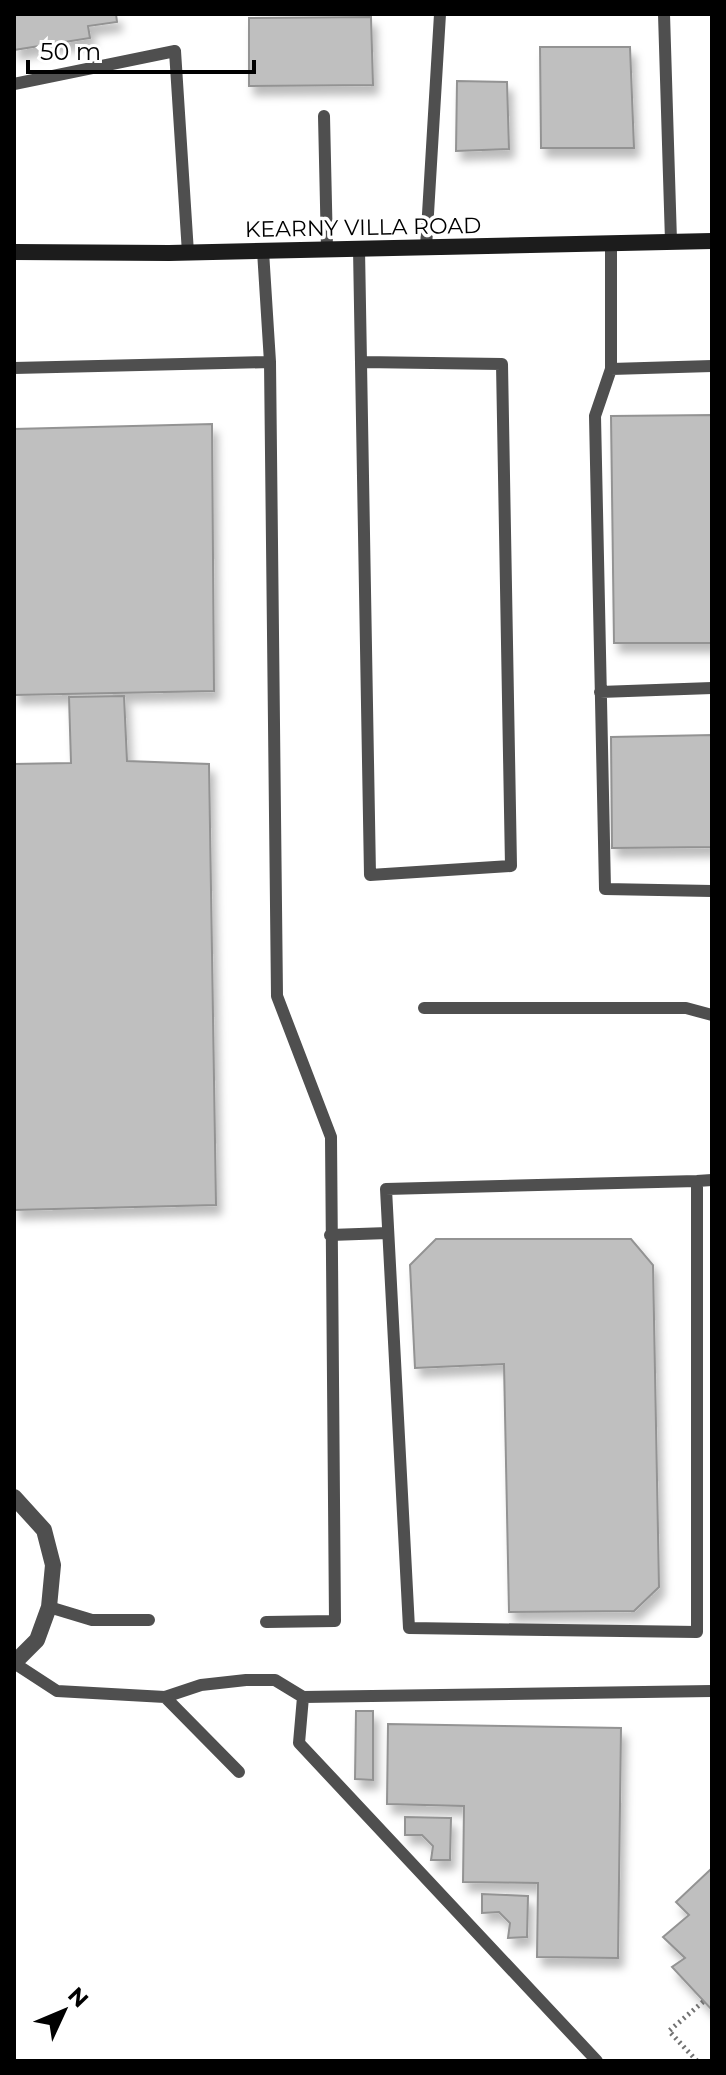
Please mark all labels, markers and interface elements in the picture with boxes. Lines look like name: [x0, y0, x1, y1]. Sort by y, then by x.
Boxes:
scale bar: [28, 24, 254, 74]
text: 50 m: [40, 37, 101, 66]
street label: KEARNY VILLA ROAD: [245, 212, 481, 243]
north arrow: [24, 1971, 104, 2051]
text: N: [62, 1982, 94, 2013]

